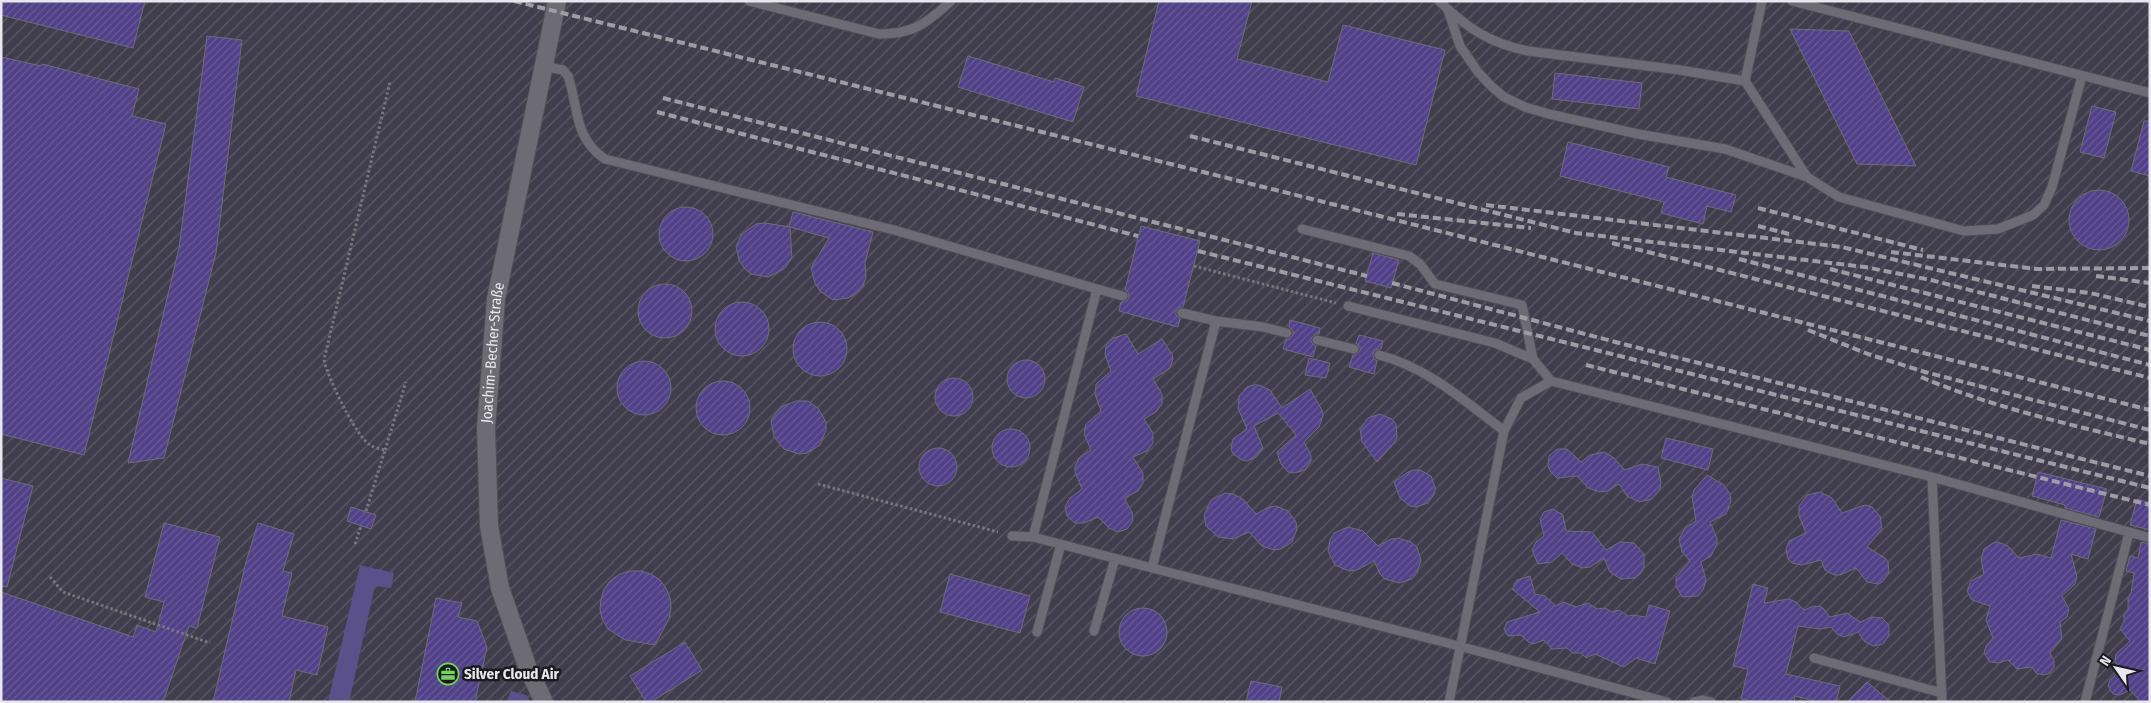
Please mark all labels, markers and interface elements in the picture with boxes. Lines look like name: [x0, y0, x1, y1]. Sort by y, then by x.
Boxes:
street label: Joachim-Becher-Straße: [477, 281, 508, 424]
north arrow: [2091, 643, 2141, 693]
text: N: [2096, 653, 2115, 669]
office icon: Silver Cloud Air: [436, 662, 460, 686]
place label: Silver Cloud Air: [464, 665, 560, 683]

